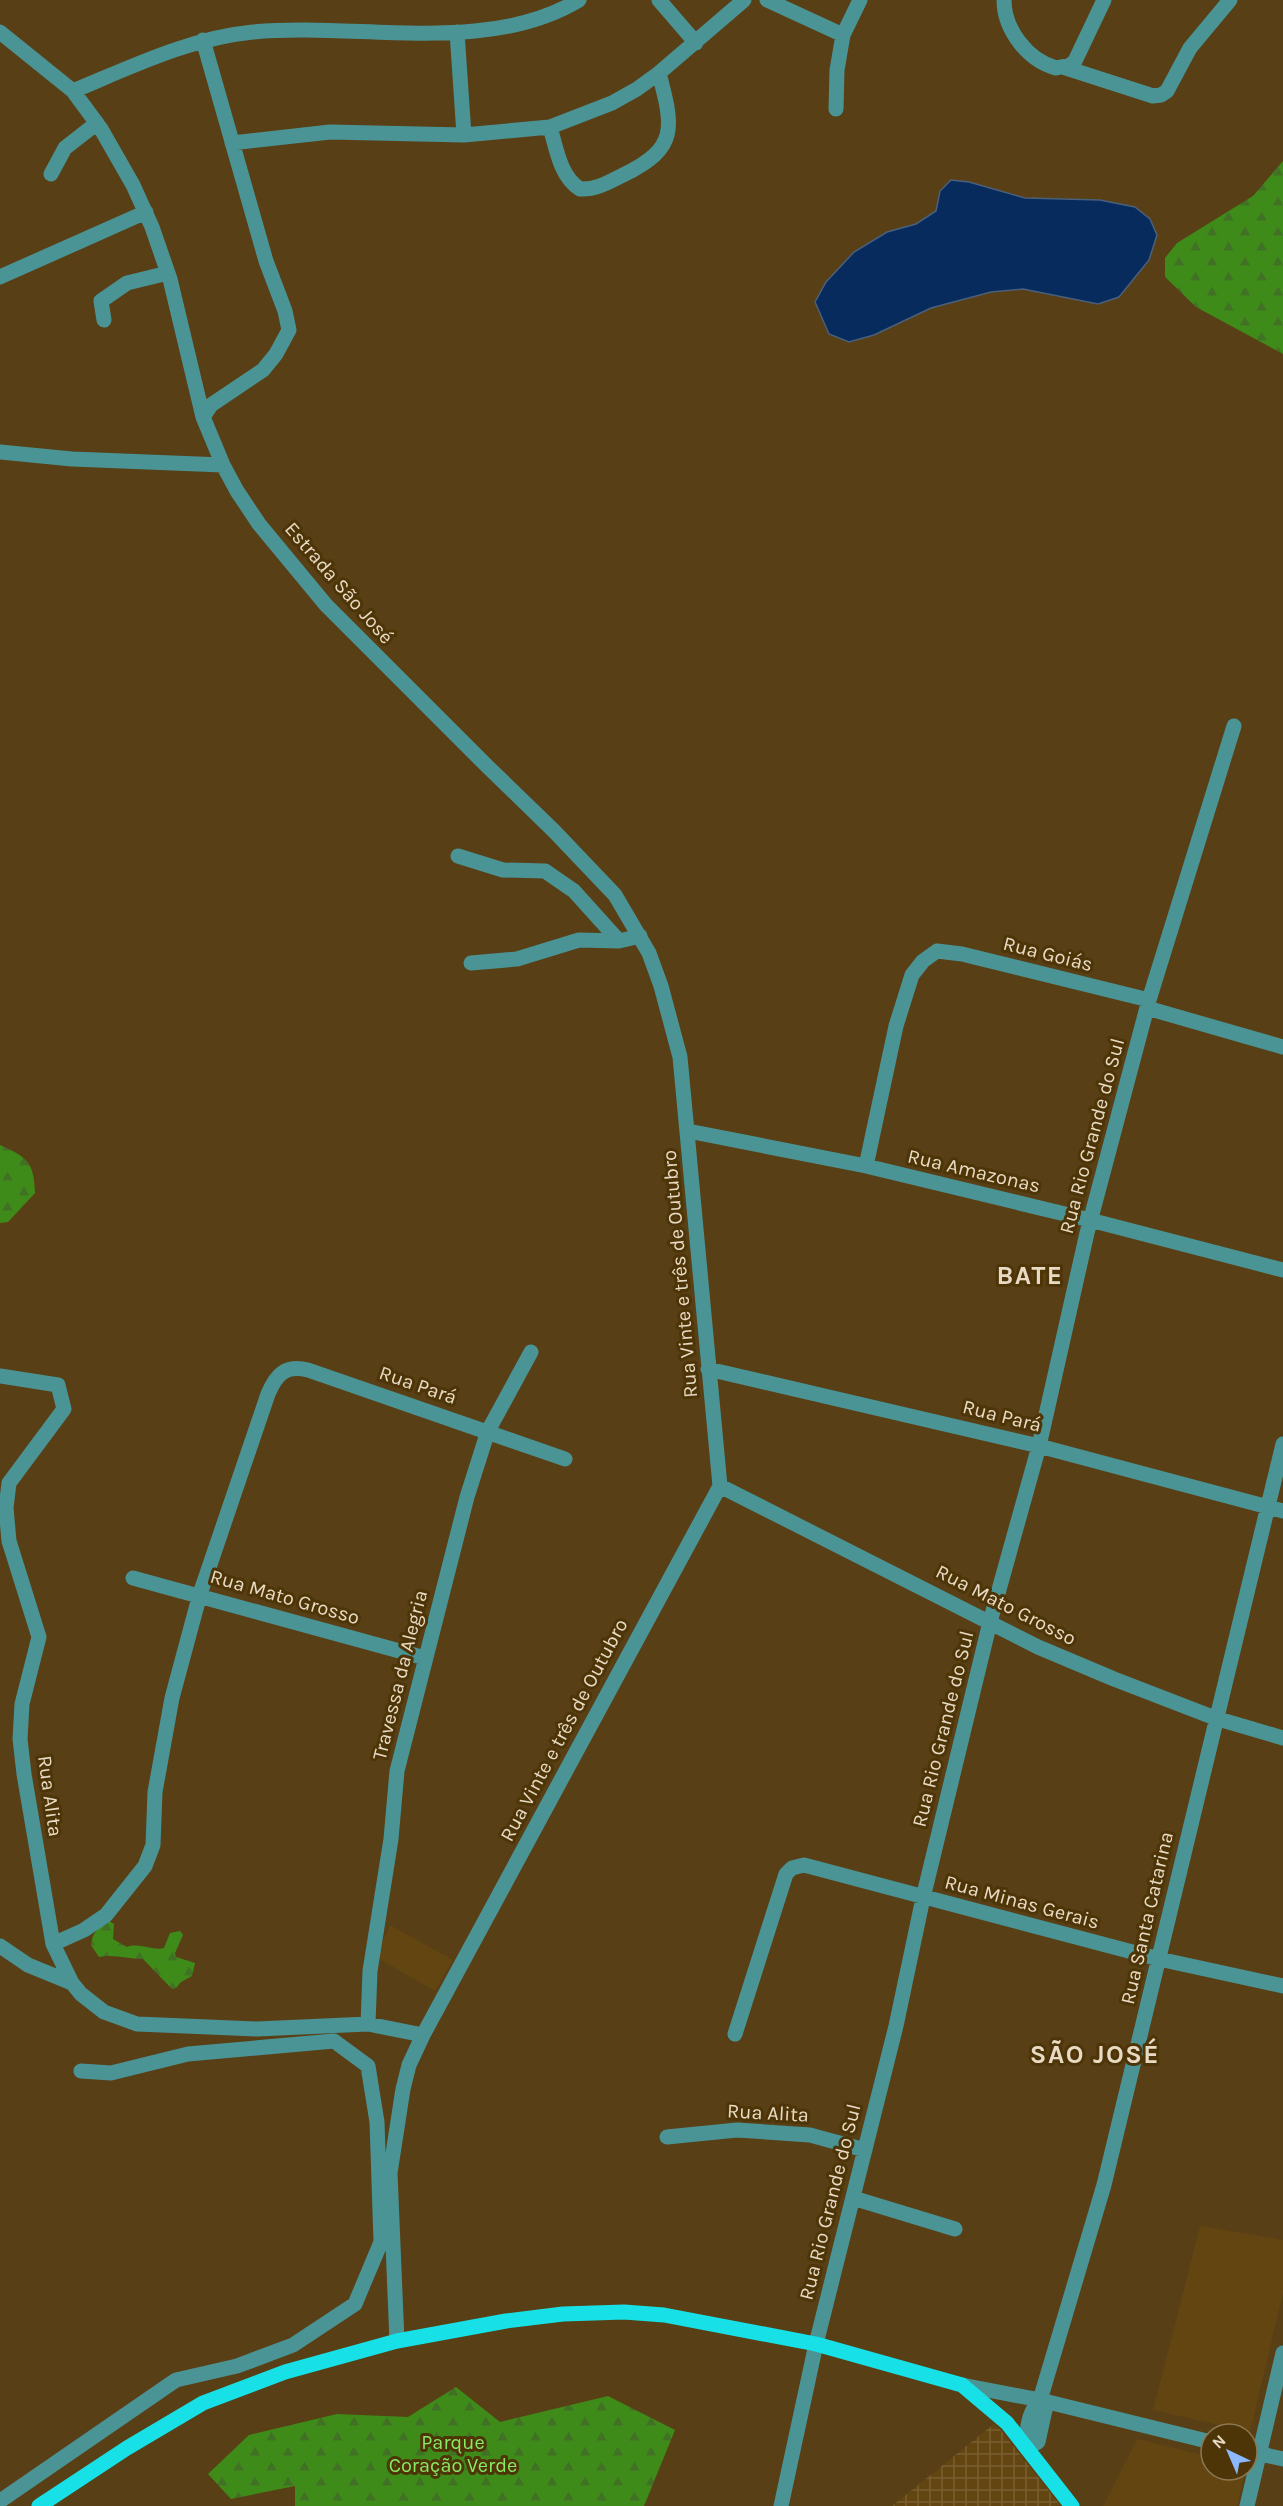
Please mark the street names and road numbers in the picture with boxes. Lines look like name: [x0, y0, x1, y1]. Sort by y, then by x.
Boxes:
street label: Estrada São José: [280, 517, 398, 649]
street label: Rua Goiás: [1001, 932, 1095, 976]
street label: Rua Rio Grande do Sul: [1055, 1036, 1129, 1236]
street label: Rua Amazonas: [905, 1145, 1043, 1197]
street label: Rua Vinte e três de Outubro: [658, 1149, 702, 1399]
street label: Rua Pará: [376, 1361, 460, 1409]
street label: Rua Pará: [960, 1395, 1044, 1437]
street label: Rua Mato Grosso: [932, 1560, 1080, 1650]
street label: Rua Mato Grosso: [208, 1565, 362, 1629]
street label: Travessa da Alegria: [368, 1588, 432, 1762]
street label: Rua Vinte e três de Outubro: [495, 1615, 633, 1845]
street label: Rua Rio Grande do Sul: [907, 1629, 979, 1829]
street label: Rua Alita: [33, 1754, 67, 1838]
street label: Rua Santa Catarina: [1116, 1829, 1178, 2007]
street label: Rua Minas Gerais: [942, 1870, 1102, 1934]
street label: Rua Alita: [727, 2099, 809, 2127]
street label: Rua Rio Grande do Sul: [794, 2102, 866, 2302]

